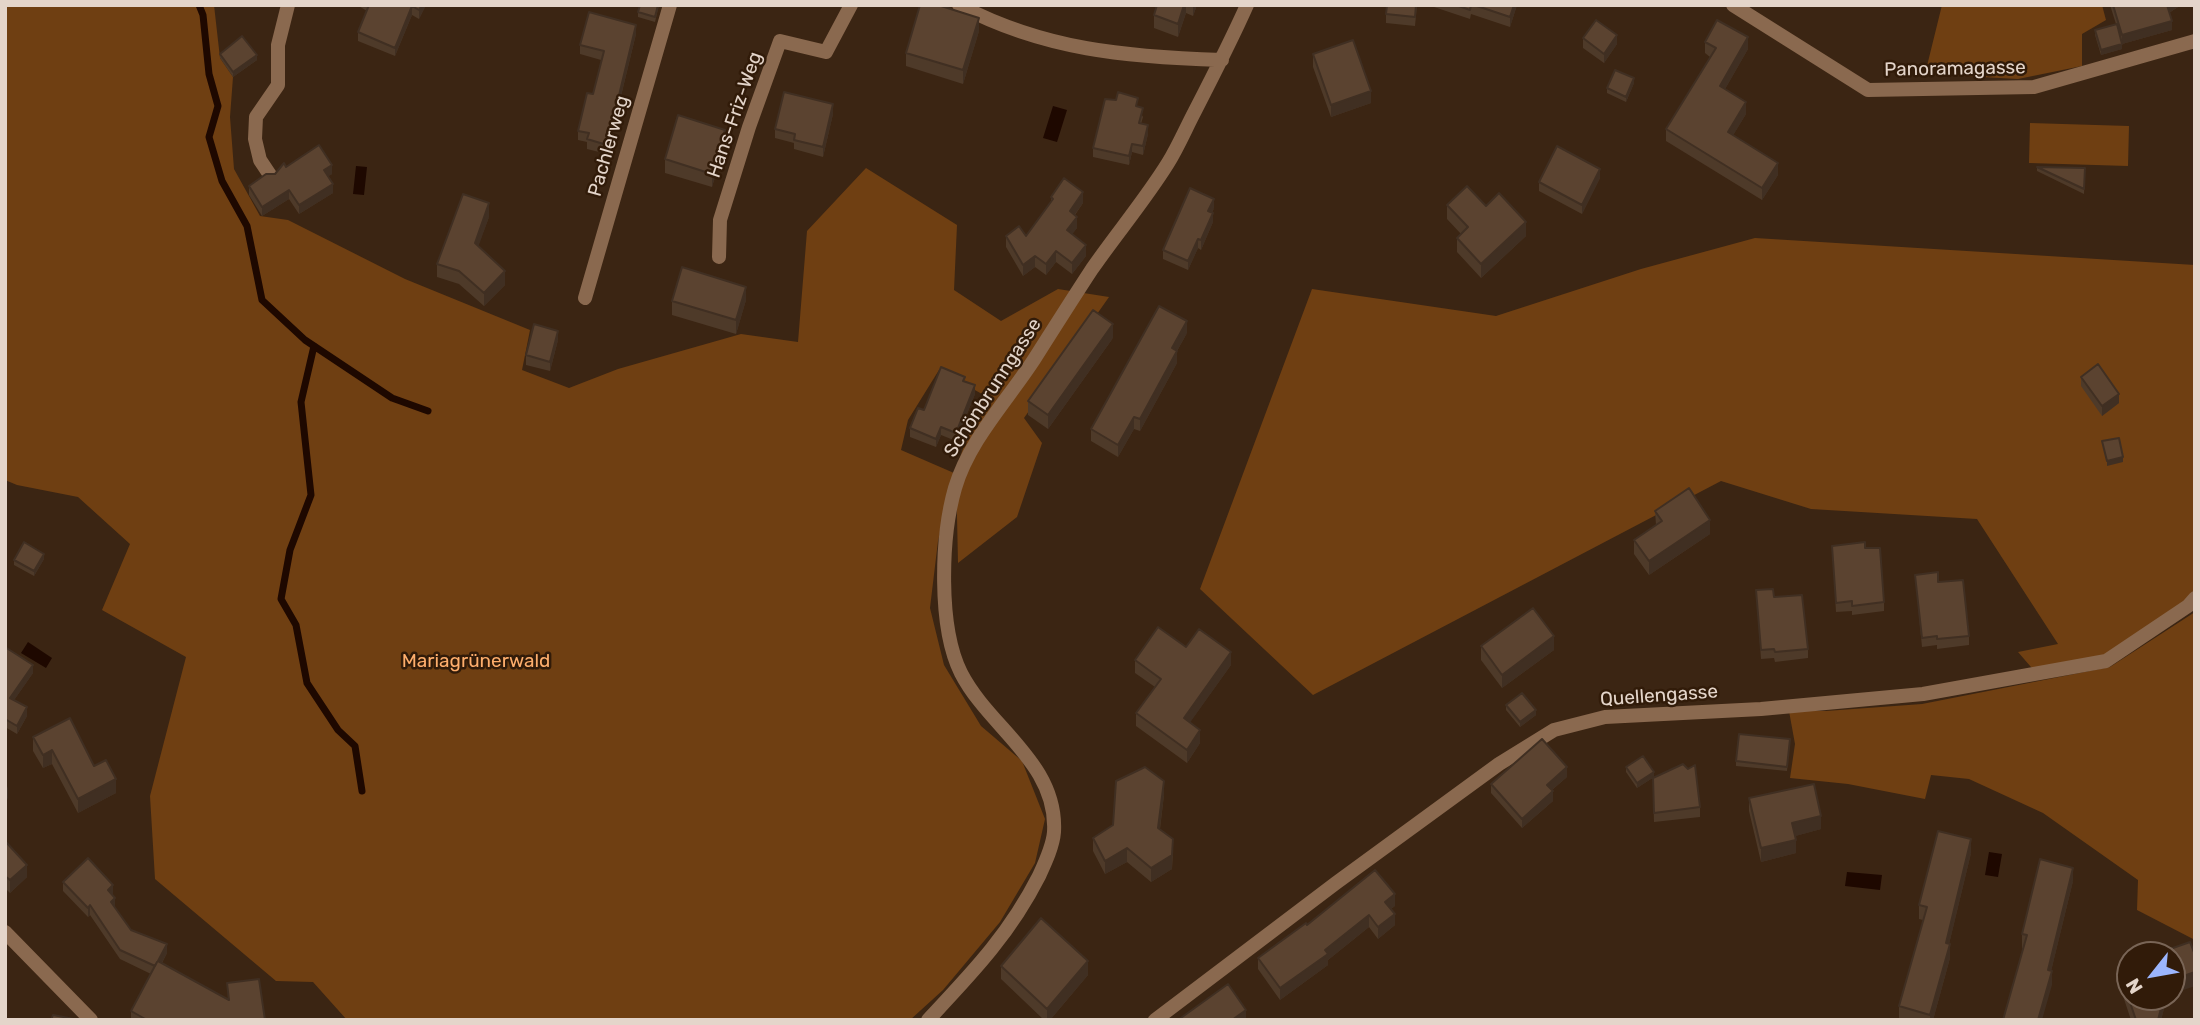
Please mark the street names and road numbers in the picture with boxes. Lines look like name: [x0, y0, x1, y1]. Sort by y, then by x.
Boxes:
street label: Hans-Friz-Weg: [703, 49, 767, 181]
street label: Panoramagasse: [1884, 56, 2026, 82]
street label: Pachlerweg: [584, 93, 634, 199]
street label: Schönbrunngasse: [940, 314, 1046, 462]
street label: Quellengasse: [1599, 681, 1719, 711]

